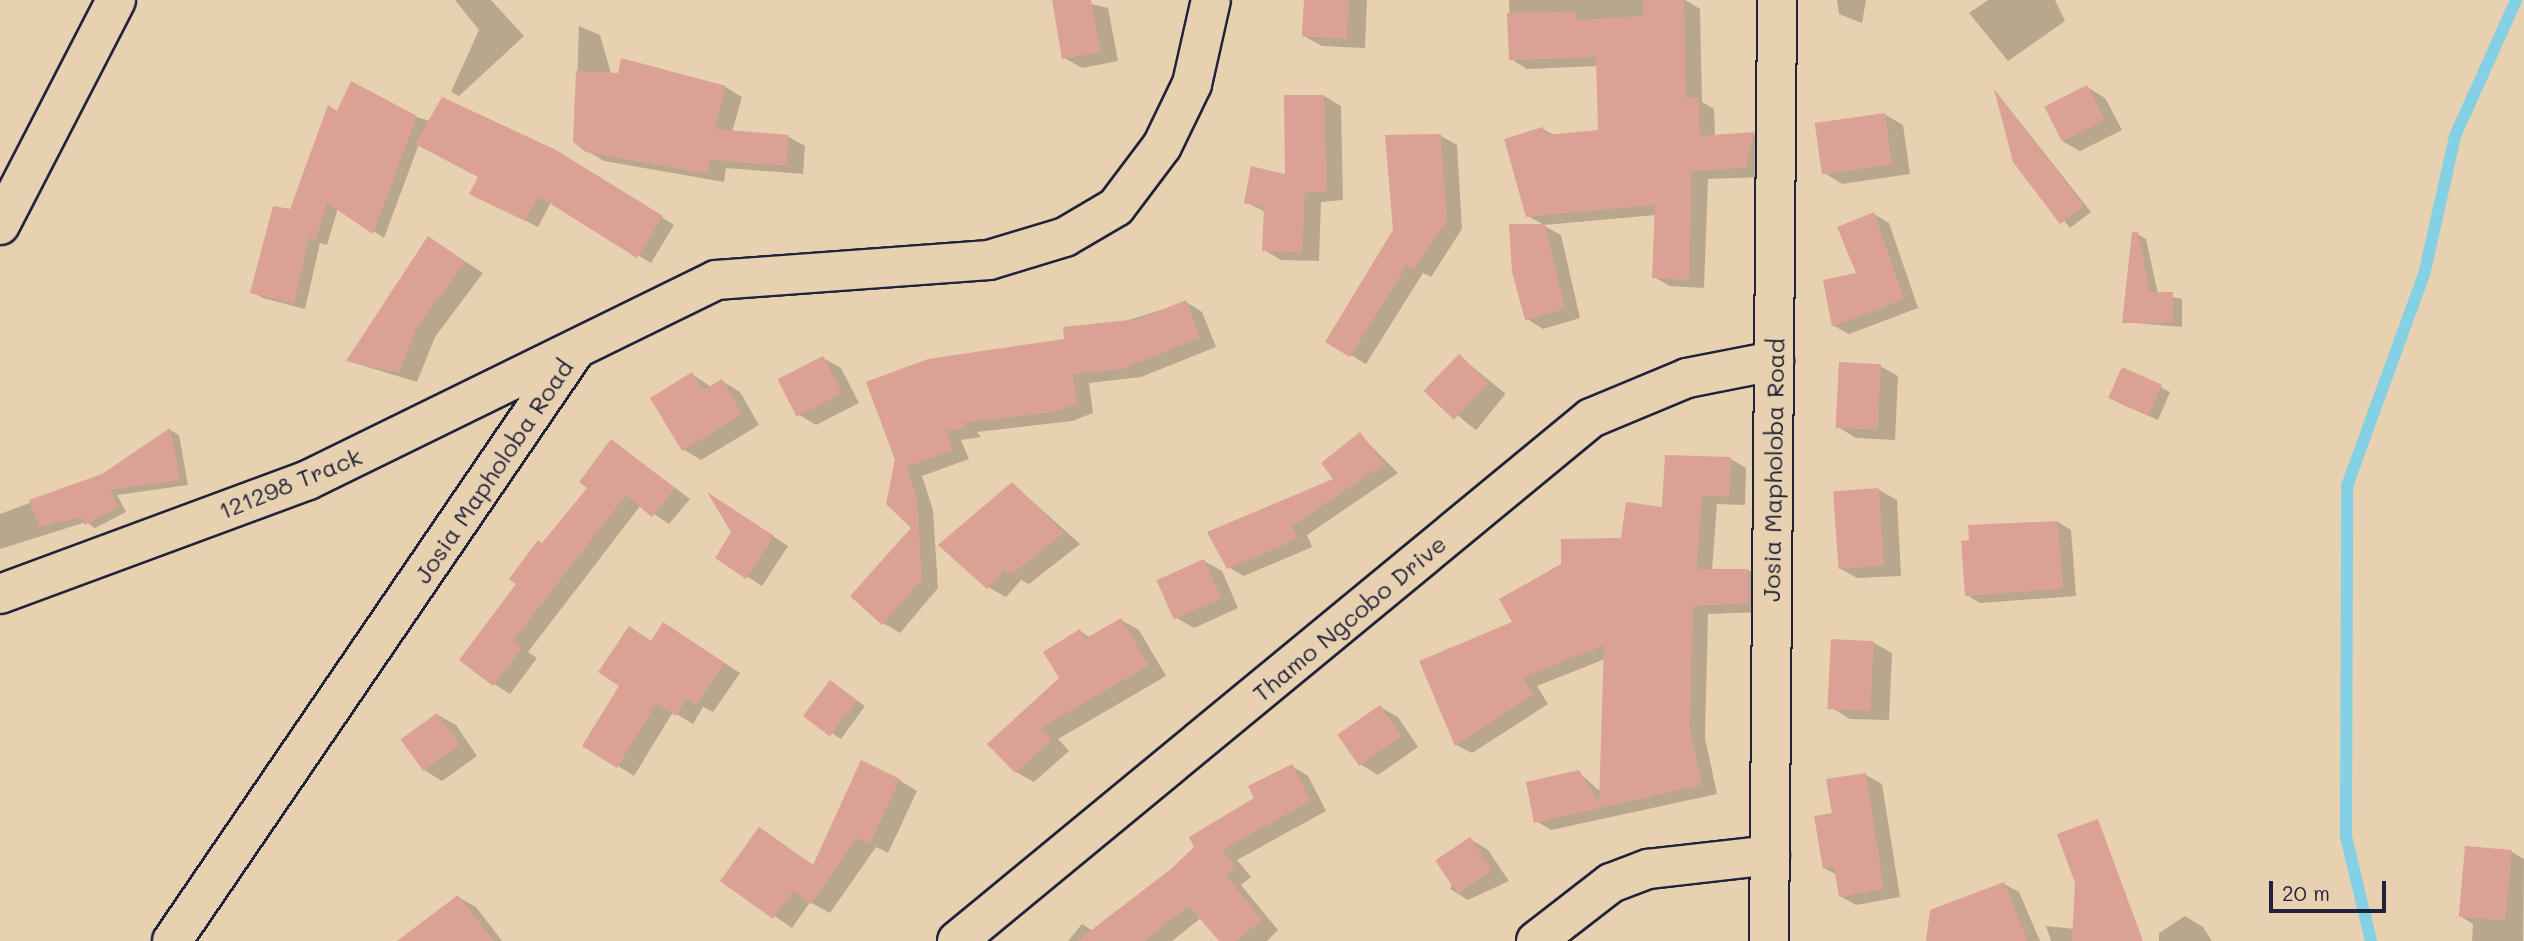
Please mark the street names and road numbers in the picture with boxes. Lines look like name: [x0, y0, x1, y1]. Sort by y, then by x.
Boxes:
street label: Josia Mapholoba Road: [1756, 338, 1790, 602]
street label: Josia Mapholoba Road: [407, 354, 579, 588]
street label: 121298 Track: [214, 441, 366, 525]
street label: Thamo Ngcobo Drive: [1246, 529, 1452, 707]

